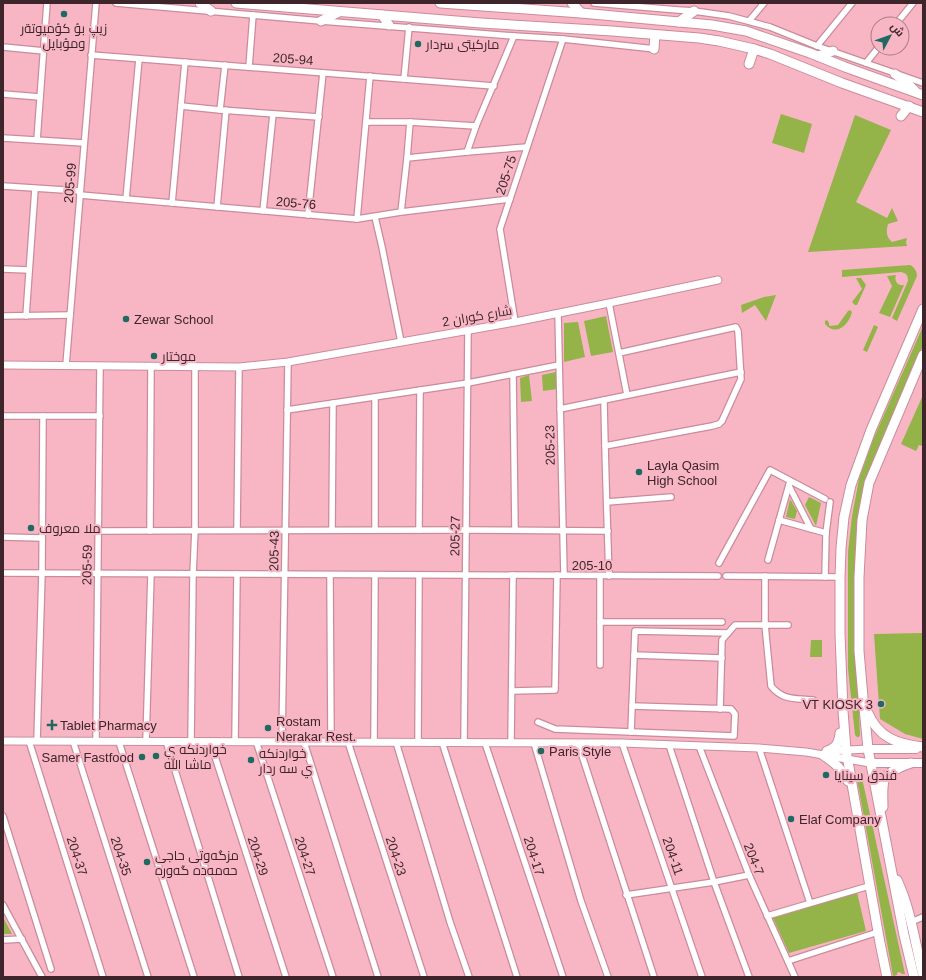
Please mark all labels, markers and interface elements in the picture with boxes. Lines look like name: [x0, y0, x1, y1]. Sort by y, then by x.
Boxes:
marker: زيپ بؤ كؤميوتةر ومؤبايل: [59, 9, 69, 19]
north arrow: [870, 16, 910, 56]
text: ش: [888, 20, 907, 39]
place label: زيپ بؤ كؤميوتةر ومؤبايل: [20, 21, 107, 51]
place label: ماركيتى سردار: [425, 37, 499, 52]
marker: ماركيتى سردار: [413, 39, 423, 49]
street label: 205-94: [272, 50, 314, 68]
street label: 205-75: [493, 153, 519, 197]
street label: 205-99: [61, 162, 79, 204]
street label: 205-76: [275, 194, 317, 212]
street label: شارع كوران 2: [441, 302, 513, 331]
place label: Zewar School: [134, 312, 214, 327]
marker: Zewar School: [121, 314, 131, 324]
place label: موختار: [161, 349, 196, 364]
marker: موختار: [149, 351, 159, 361]
street label: 205-23: [542, 425, 558, 465]
place label: Layla Qasim High School: [647, 458, 719, 488]
marker: Layla Qasim High School: [634, 467, 644, 477]
street label: 205-27: [447, 516, 463, 556]
place label: ملا معروف: [39, 521, 101, 536]
marker: ملا معروف: [26, 523, 36, 533]
street label: 205-43: [266, 531, 282, 571]
street label: 205-59: [79, 545, 95, 585]
street label: 205-10: [572, 558, 612, 573]
place label: VT KIOSK 3: [802, 697, 873, 712]
marker: VT KIOSK 3: [876, 699, 886, 709]
place label: Rostam Nerakar Rest.: [276, 714, 356, 744]
place label: Tablet Pharmacy: [60, 718, 157, 733]
marker: Tablet Pharmacy: [47, 720, 57, 730]
marker: Rostam Nerakar Rest.: [263, 723, 273, 733]
place label: خواردنكه ي ماشا الله: [164, 742, 227, 772]
place label: Paris Style: [549, 744, 611, 759]
place label: خواردنكه ي سه ردار: [258, 746, 313, 779]
marker: Paris Style: [536, 746, 546, 756]
place label: Samer Fastfood: [42, 750, 134, 765]
marker: خواردنكه ي ماشا الله: [151, 751, 161, 761]
marker: Samer Fastfood: [137, 752, 147, 762]
marker: خواردنكه ي سه ردار: [246, 755, 256, 765]
place label: فندق سينايا: [834, 768, 897, 783]
marker: فندق سينايا: [821, 770, 831, 780]
place label: Elaf Company: [799, 812, 881, 827]
marker: Elaf Company: [786, 814, 796, 824]
street label: 204-37: [64, 834, 90, 878]
street label: 204-35: [108, 834, 134, 878]
street label: 204-29: [245, 834, 271, 878]
street label: 204-27: [292, 834, 318, 878]
street label: 204-23: [383, 834, 409, 878]
street label: 204-17: [521, 834, 547, 878]
street label: 204-11: [659, 835, 687, 877]
street label: 204-7: [741, 841, 767, 877]
place label: مزگه‌وتی حاجی حه‌مه‌ده‌ گه‌وره: [155, 848, 239, 878]
marker: مزگه‌وتی حاجی حه‌مه‌ده‌ گه‌وره: [142, 857, 152, 867]

